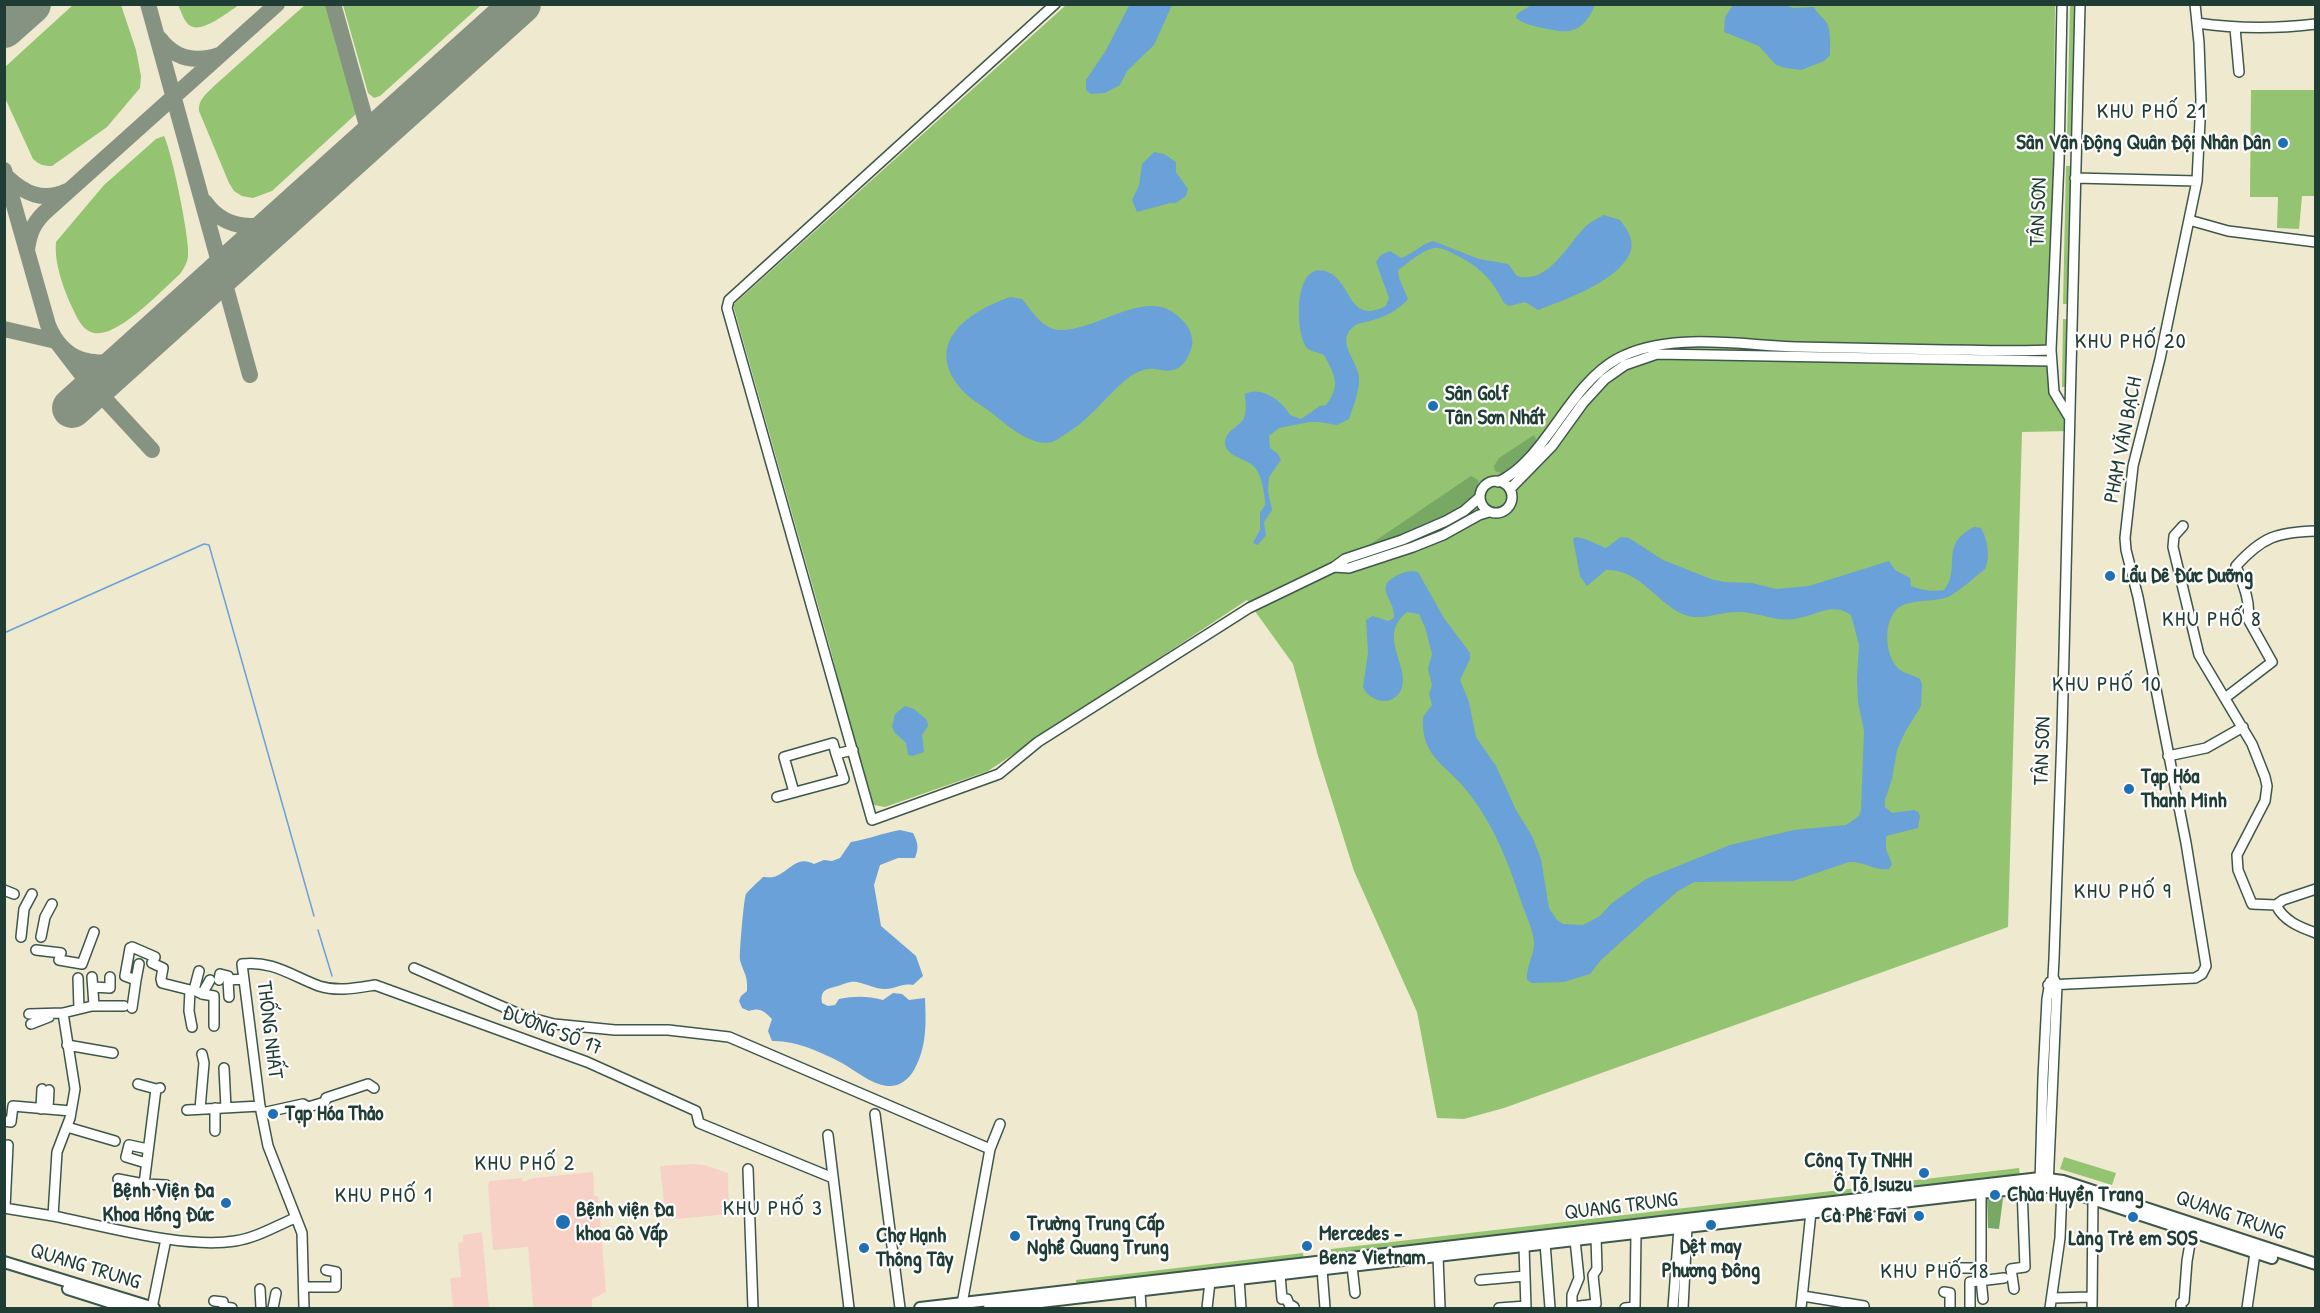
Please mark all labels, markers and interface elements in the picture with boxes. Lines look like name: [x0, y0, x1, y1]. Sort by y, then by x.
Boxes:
district label: KHU PHỐ 21: [2097, 99, 2207, 125]
place label: Sân Vận Động Quân Đội Nhân Dân: [2016, 130, 2271, 156]
marker: Sân Vận Động Quân Đội Nhân Dân: [2276, 136, 2290, 150]
street label: TÂN SƠN: [2025, 177, 2053, 247]
district label: KHU PHỐ 20: [2075, 329, 2187, 355]
street label: PHẠM VĂN BẠCH: [2099, 375, 2149, 505]
place label: Sân Golf Tân Sơn Nhất: [1445, 381, 1545, 431]
marker: Sân Golf Tân Sơn Nhất: [1426, 399, 1440, 413]
place label: Lẩu Dê Đức Dưỡng: [2122, 563, 2253, 589]
marker: Lẩu Dê Đức Dưỡng: [2103, 569, 2117, 583]
district label: KHU PHỐ 8: [2162, 607, 2262, 633]
district label: KHU PHỐ 10: [2052, 672, 2162, 698]
street label: TÂN SƠN: [2029, 716, 2057, 786]
place label: Tạp Hóa Thanh Minh: [2141, 764, 2227, 814]
marker: Tạp Hóa Thanh Minh: [2122, 782, 2136, 796]
district label: KHU PHỐ 9: [2074, 879, 2172, 905]
street label: THỐNG NHẤT: [250, 980, 288, 1080]
street label: ĐƯỜNG SỐ 17: [498, 1000, 606, 1062]
place label: Tạp Hóa Thảo: [285, 1101, 384, 1127]
marker: Tạp Hóa Thảo: [266, 1107, 280, 1121]
place label: Công Ty TNHH Ô Tô Isuzu: [1804, 1148, 1912, 1198]
district label: KHU PHỐ 2: [475, 1151, 575, 1177]
marker: Công Ty TNHH Ô Tô Isuzu: [1917, 1166, 1931, 1180]
place label: Bệnh Viện Đa Khoa Hồng Đức: [103, 1178, 214, 1228]
place label: Chùa Huyền Trang: [2007, 1182, 2144, 1208]
district label: KHU PHỐ 1: [335, 1183, 433, 1209]
street label: QUANG TRUNG: [2172, 1186, 2288, 1246]
street label: QUANG TRUNG: [1563, 1188, 1679, 1226]
marker: Chùa Huyền Trang: [1988, 1188, 2002, 1202]
marker: Bệnh Viện Đa Khoa Hồng Đức: [219, 1196, 233, 1210]
district label: KHU PHỐ 3: [723, 1196, 823, 1222]
place label: Bệnh viện Đa khoa Gò Vấp: [576, 1197, 674, 1247]
place label: Cà Phê Favi: [1821, 1203, 1907, 1229]
marker: Cà Phê Favi: [1912, 1209, 1926, 1223]
marker: Làng Trẻ em SOS: [2126, 1210, 2140, 1224]
place label: Trường Trung Cấp Nghề Quang Trung: [1027, 1211, 1169, 1261]
marker: Bệnh viện Đa khoa Gò Vấp: [554, 1213, 572, 1231]
marker: Dệt may Phương Đông: [1704, 1218, 1718, 1232]
place label: Mercedes - Benz Vietnam: [1319, 1221, 1425, 1271]
place label: Chợ Hạnh Thông Tây: [876, 1223, 954, 1273]
place label: Làng Trẻ em SOS: [2068, 1226, 2198, 1252]
marker: Trường Trung Cấp Nghề Quang Trung: [1008, 1229, 1022, 1243]
place label: Dệt may Phương Đông: [1662, 1234, 1760, 1284]
street label: QUANG TRUNG: [27, 1238, 143, 1296]
marker: Mercedes - Benz Vietnam: [1300, 1239, 1314, 1253]
marker: Chợ Hạnh Thông Tây: [857, 1241, 871, 1255]
district label: KHU PHỐ 18: [1880, 1259, 1990, 1285]

